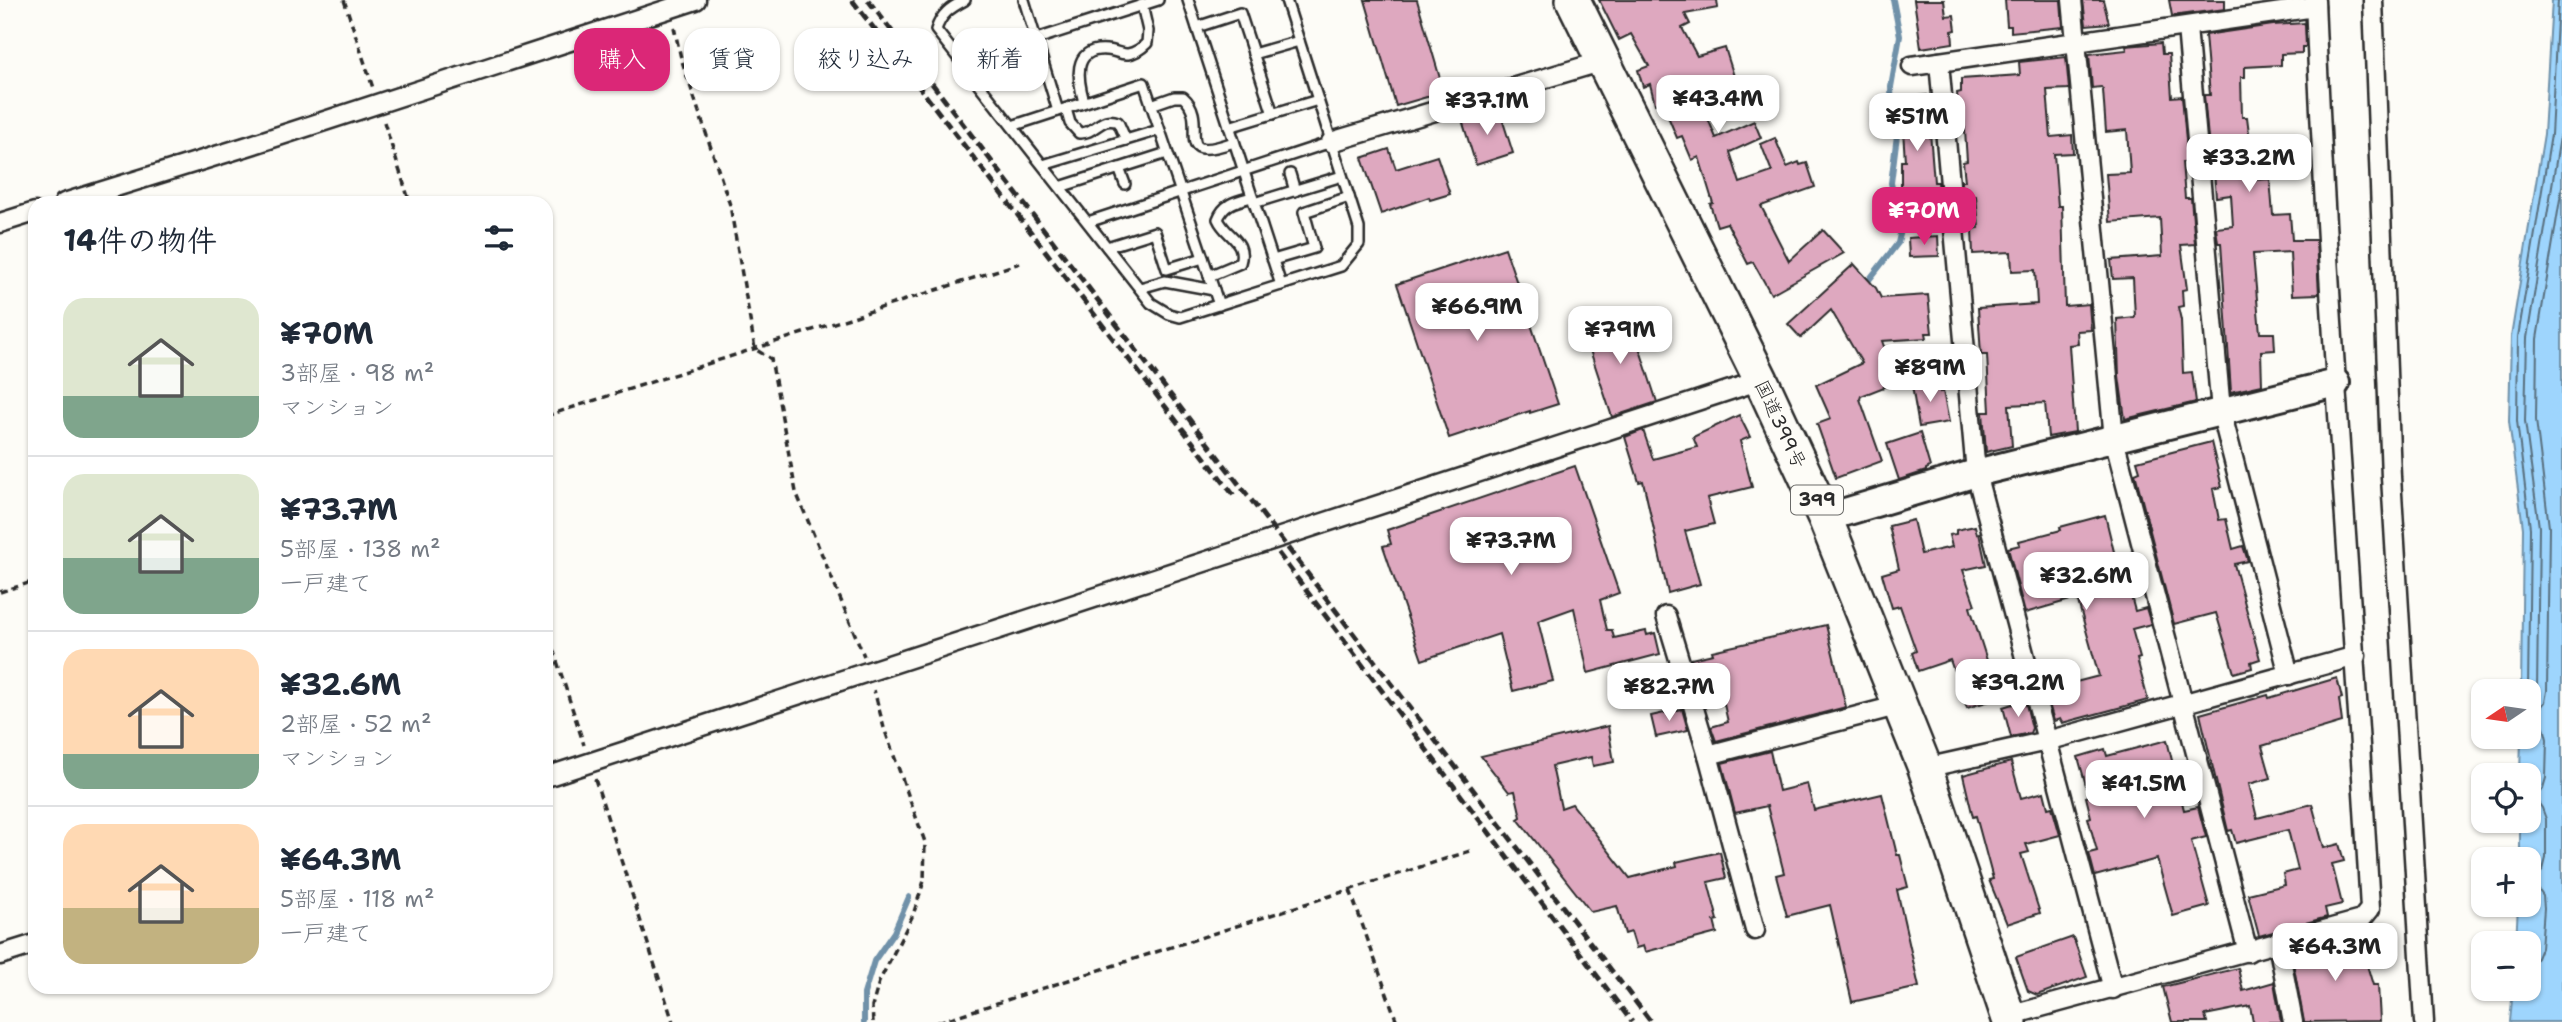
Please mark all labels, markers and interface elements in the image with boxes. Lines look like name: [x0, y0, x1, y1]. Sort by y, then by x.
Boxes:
chip: 購入: [574, 28, 670, 91]
chip: 賃貸: [684, 28, 780, 91]
chip: 絞り込み: [794, 28, 938, 91]
chip: 新着: [952, 28, 1048, 91]
pin: ¥43.4M: [1661, 76, 1775, 135]
pin: ¥37.1M: [1430, 78, 1544, 137]
text: ¥43.4M: [1672, 83, 1764, 113]
text: ¥37.1M: [1445, 85, 1529, 115]
pin: ¥51M: [1876, 94, 1958, 153]
text: ¥51M: [1885, 101, 1949, 131]
pin: ¥33.2M: [2192, 134, 2306, 194]
text: ¥33.2M: [2203, 142, 2295, 172]
pin: ¥70M: [1883, 188, 1965, 247]
text: ¥70M: [1888, 195, 1960, 225]
icon: filters: [480, 219, 518, 257]
text: 14件の物件: [63, 220, 217, 261]
pin: ¥66.9M: [1420, 284, 1534, 343]
text: ¥66.9M: [1431, 291, 1523, 321]
pin: ¥79M: [1579, 306, 1661, 366]
text: ¥70M: [280, 313, 374, 354]
text: ¥79M: [1584, 314, 1656, 344]
icon: home: [119, 326, 203, 410]
pin: ¥89M: [1889, 344, 1971, 404]
text: ¥89M: [1894, 352, 1966, 382]
text: 3部屋 · 98 m²: [280, 358, 434, 388]
street label: 国道399号: [1749, 376, 1812, 473]
text: マンション: [280, 392, 394, 422]
road number: 399: [1791, 486, 1843, 514]
text: ¥73.7M: [280, 489, 398, 530]
icon: home: [119, 502, 203, 586]
pin: ¥73.7M: [1454, 518, 1568, 577]
text: ¥73.7M: [1466, 525, 1556, 555]
text: 5部屋 · 138 m²: [280, 534, 441, 564]
pin: ¥32.6M: [2029, 552, 2143, 612]
text: ¥32.6M: [2040, 560, 2133, 590]
text: 一戸建て: [280, 568, 372, 598]
pin: ¥39.2M: [1961, 660, 2075, 719]
text: ¥32.6M: [280, 664, 401, 705]
pin: ¥82.7M: [1612, 664, 1726, 723]
text: ¥39.2M: [1971, 667, 2065, 697]
text: ¥82.7M: [1623, 671, 1715, 701]
icon: home: [119, 677, 203, 761]
north arrow: [2471, 679, 2541, 749]
map controls: [2471, 679, 2541, 1001]
text: 2部屋 · 52 m²: [280, 709, 432, 739]
text: マンション: [280, 743, 394, 773]
pin: ¥41.5M: [2087, 760, 2201, 820]
button: locate: [2471, 763, 2541, 833]
text: ¥41.5M: [2102, 768, 2186, 798]
text: ¥64.3M: [280, 839, 401, 880]
button: +: [2471, 847, 2541, 917]
icon: home: [119, 852, 203, 936]
text: 5部屋 · 118 m²: [280, 884, 435, 914]
text: 一戸建て: [280, 918, 372, 948]
pin: ¥64.3M: [2278, 923, 2392, 983]
text: ¥64.3M: [2289, 931, 2381, 961]
button: −: [2471, 931, 2541, 1001]

